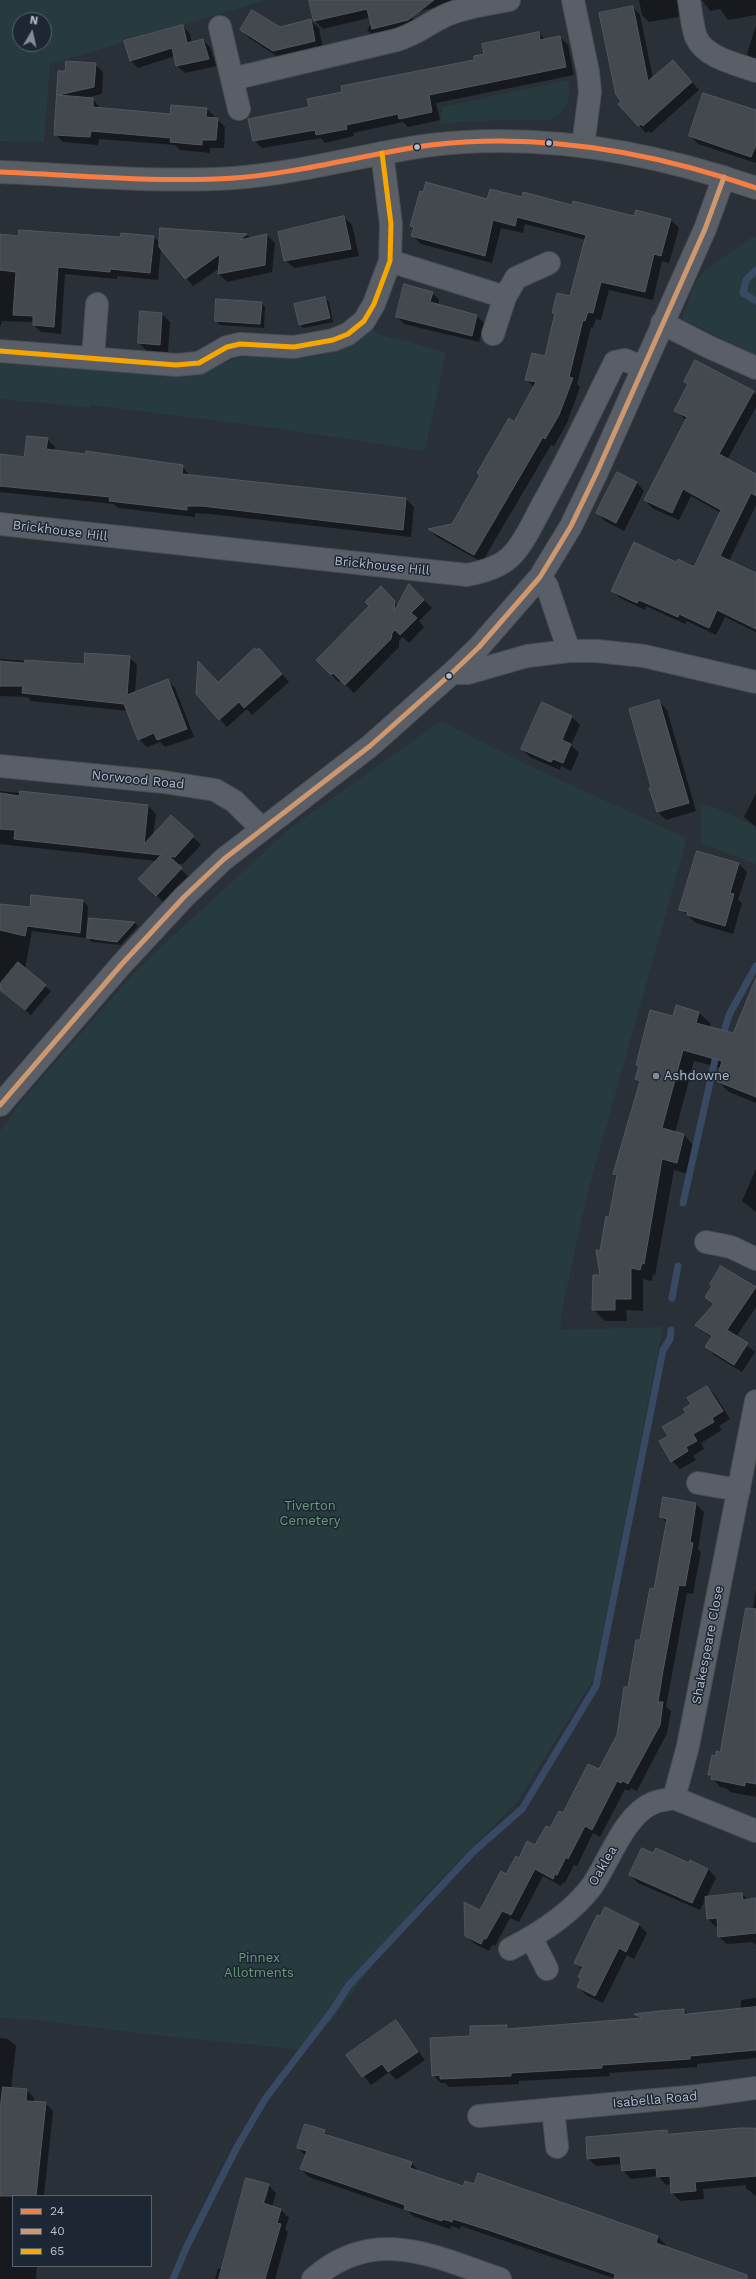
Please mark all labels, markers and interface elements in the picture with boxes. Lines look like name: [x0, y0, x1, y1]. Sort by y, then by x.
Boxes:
north arrow: [12, 12, 52, 52]
text: N: [29, 14, 39, 28]
unlabelled marker: [544, 138, 554, 148]
unlabelled marker: [412, 142, 422, 152]
street label: Brickhouse Hill: [12, 517, 108, 545]
street label: Brickhouse Hill: [334, 553, 430, 579]
unlabelled marker: [444, 671, 454, 681]
street label: Norwood Road: [91, 767, 185, 793]
place label: Ashdowne: [664, 1068, 730, 1084]
marker: Ashdowne: [651, 1071, 661, 1081]
park label: Tiverton Cemetery: [279, 1498, 341, 1529]
street label: Shakespeare Close: [689, 1584, 727, 1706]
street label: Oaklea: [585, 1843, 621, 1889]
park label: Pinnex Allotments: [224, 1950, 294, 1981]
street label: Isabella Road: [612, 2089, 698, 2111]
legend: [12, 2195, 152, 2267]
text: 24: [50, 2204, 64, 2218]
text: 40: [50, 2224, 65, 2238]
text: 65: [50, 2244, 64, 2258]

